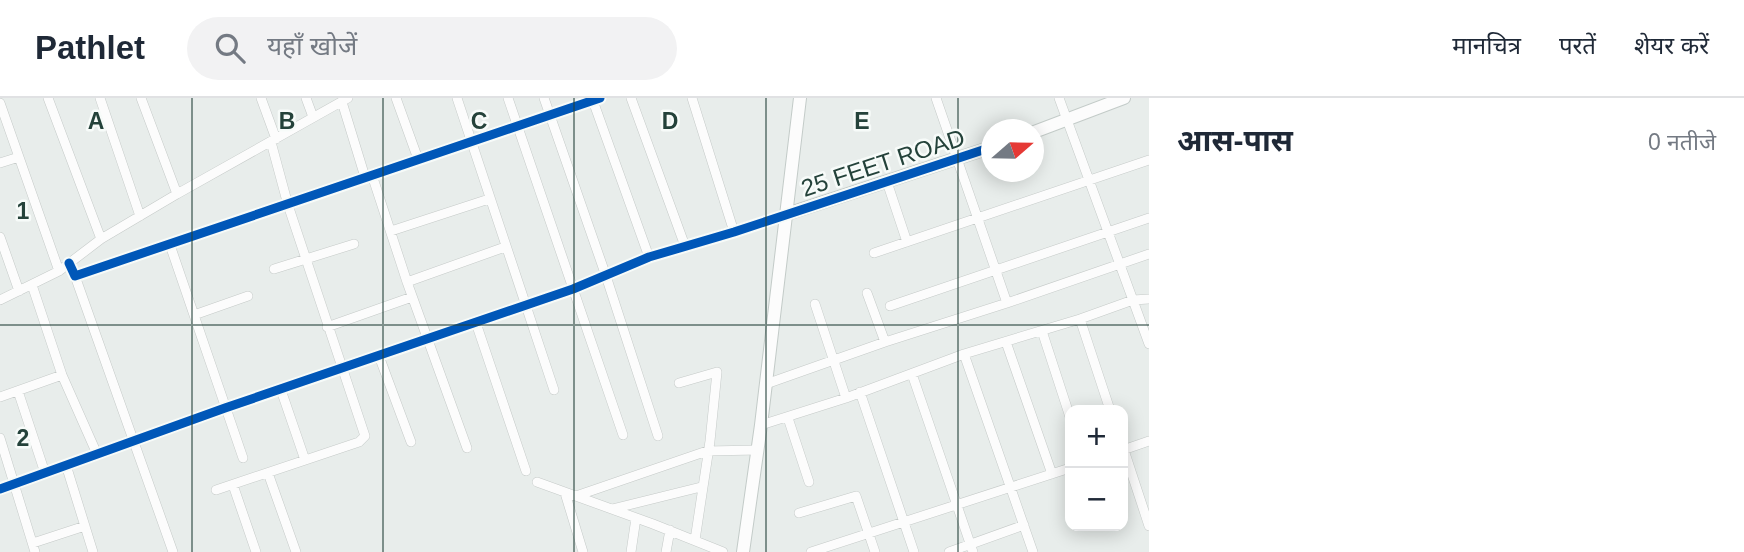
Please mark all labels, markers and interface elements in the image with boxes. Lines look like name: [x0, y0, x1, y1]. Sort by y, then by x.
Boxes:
search box: [187, 17, 677, 80]
text: Pathlet: [35, 29, 145, 66]
icon: search: [211, 29, 249, 67]
text: यहाँ खोजें: [267, 31, 357, 61]
text: मानचित्र: [1452, 32, 1521, 59]
text: परतें: [1559, 32, 1596, 59]
text: शेयर करें: [1634, 32, 1709, 59]
text: A: [88, 108, 104, 134]
text: B: [279, 108, 295, 134]
text: C: [471, 108, 487, 134]
text: D: [662, 108, 678, 134]
text: E: [854, 108, 870, 134]
north arrow: [981, 119, 1044, 182]
street label: 25 FEET ROAD: [798, 123, 968, 202]
text: आस-पास: [1177, 124, 1293, 157]
text: 0 नतीजे: [1648, 129, 1716, 155]
text: 1: [17, 198, 30, 224]
map controls: [1065, 405, 1128, 531]
button: +: [1065, 405, 1128, 468]
text: 2: [17, 425, 29, 451]
button: −: [1065, 468, 1128, 531]

